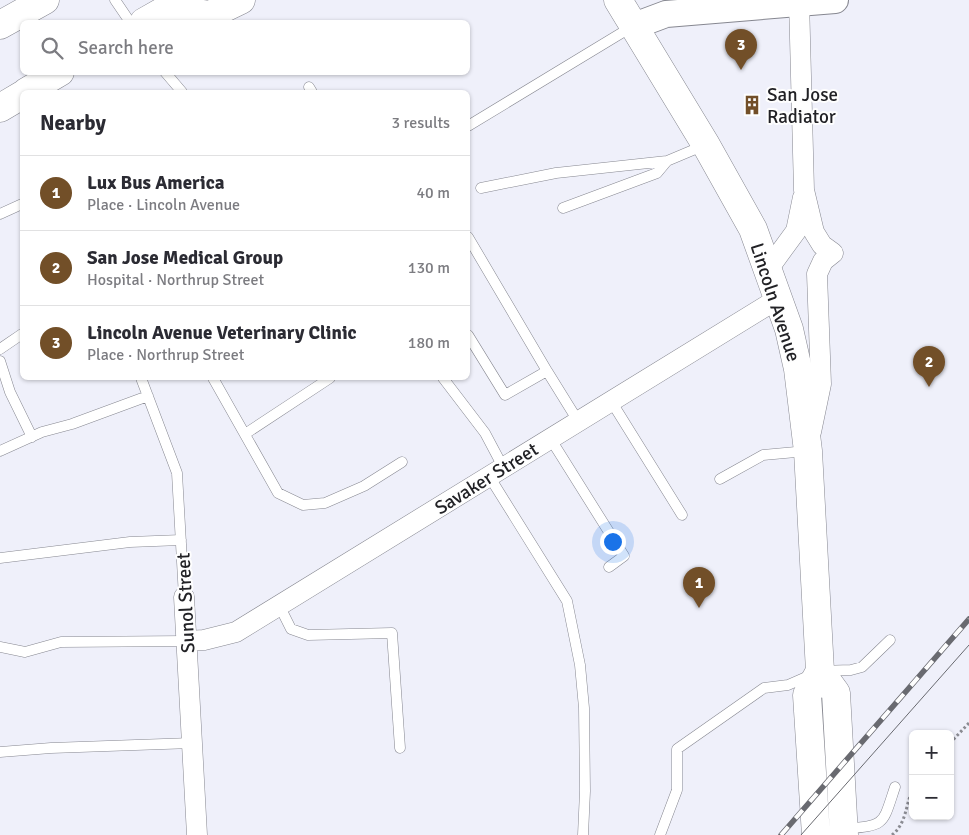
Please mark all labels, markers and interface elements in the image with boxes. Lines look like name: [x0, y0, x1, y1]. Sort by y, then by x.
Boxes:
search box: [20, 20, 470, 75]
pin: 3: [725, 29, 757, 70]
icon: search: [38, 34, 66, 62]
text: Search here: [78, 36, 174, 60]
place label: San Jose Radiator: [767, 83, 838, 129]
building icon: San Jose Radiator: [741, 94, 763, 116]
text: Nearby: [40, 110, 106, 136]
text: 3 results: [391, 113, 450, 133]
text: Lux Bus America: [87, 171, 224, 195]
text: 1: [52, 183, 60, 203]
text: 40 m: [416, 183, 450, 203]
text: Place · Lincoln Avenue: [87, 195, 240, 215]
street label: Lincoln Avenue: [745, 240, 806, 365]
text: San Jose Medical Group: [87, 246, 283, 270]
text: 2: [52, 258, 60, 278]
text: 130 m: [408, 258, 450, 278]
text: Hospital · Northrup Street: [87, 270, 264, 290]
text: Lincoln Avenue Veterinary Clinic: [87, 321, 357, 345]
text: 3: [52, 333, 60, 353]
text: 180 m: [408, 333, 450, 353]
text: Place · Northrup Street: [87, 345, 244, 365]
pin: 2: [913, 346, 945, 387]
street label: Savaker Street: [430, 437, 543, 520]
your location: [600, 529, 626, 555]
street label: Sunol Street: [171, 552, 201, 654]
pin: 1: [683, 567, 715, 608]
map controls: [909, 730, 954, 820]
button: +: [909, 730, 954, 775]
button: −: [909, 775, 954, 820]

